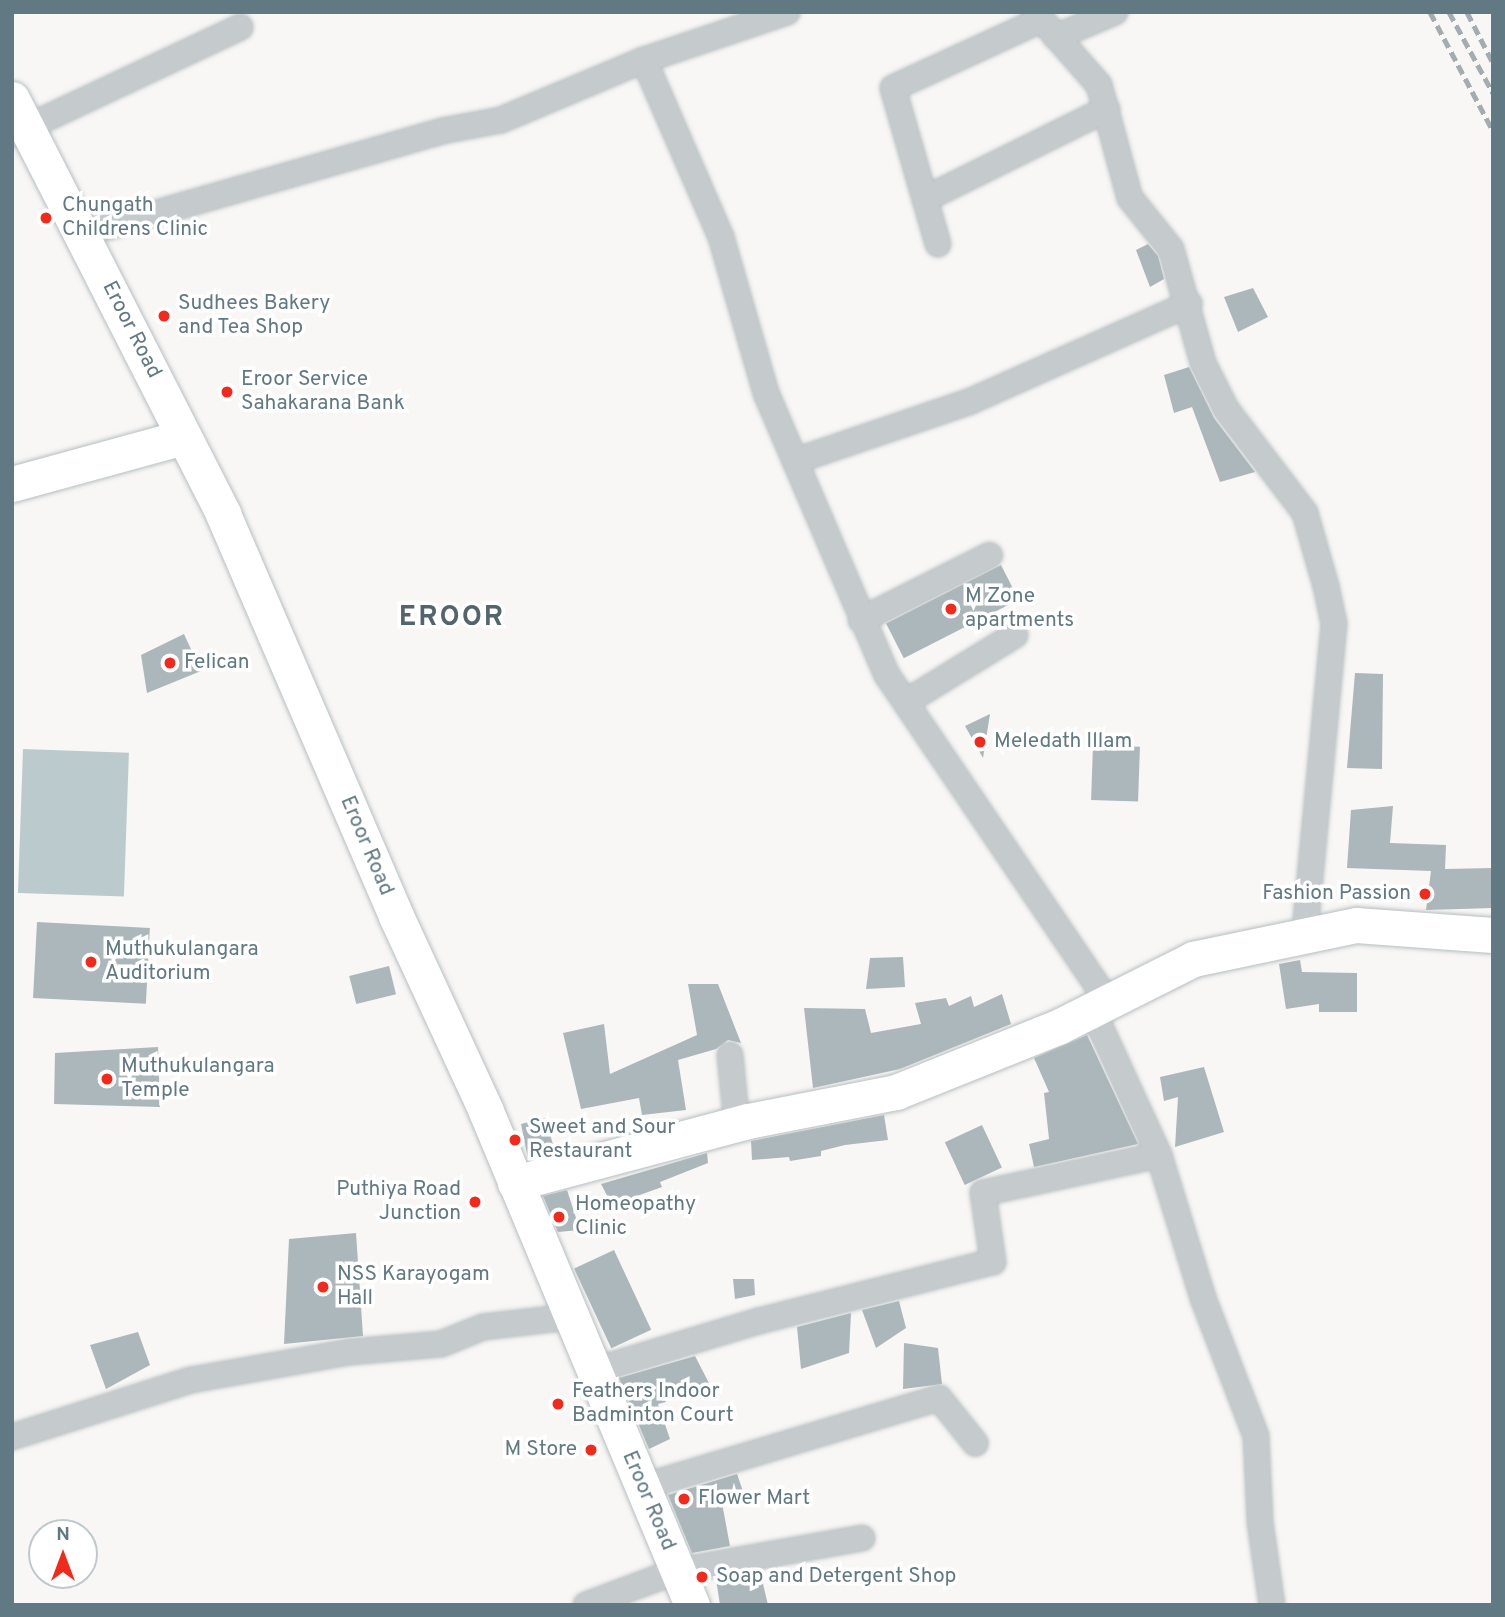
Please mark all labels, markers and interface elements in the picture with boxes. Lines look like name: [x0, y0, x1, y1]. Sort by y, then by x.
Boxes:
place label: Chungath Childrens Clinic: [62, 193, 208, 243]
marker: Chungath Childrens Clinic: [36, 208, 56, 228]
street label: Eroor Road: [96, 277, 166, 383]
place label: Sudhees Bakery and Tea Shop: [178, 291, 330, 341]
marker: Sudhees Bakery and Tea Shop: [156, 308, 172, 324]
place label: Eroor Service Sahakarana Bank: [241, 367, 405, 417]
marker: Eroor Service Sahakarana Bank: [219, 384, 235, 400]
place label: M Zone apartments: [965, 584, 1074, 634]
district label: EROOR: [399, 601, 505, 635]
marker: M Zone apartments: [943, 601, 959, 617]
place label: Felican: [184, 650, 250, 676]
marker: Felican: [162, 655, 178, 671]
place label: Meledath Illam: [994, 729, 1132, 755]
marker: Meledath Illam: [972, 734, 988, 750]
street label: Eroor Road: [334, 793, 398, 899]
place label: Fashion Passion: [1262, 881, 1411, 907]
marker: Fashion Passion: [1417, 886, 1433, 902]
place label: Muthukulangara Auditorium: [105, 937, 259, 987]
marker: Muthukulangara Auditorium: [83, 954, 99, 970]
place label: Muthukulangara Temple: [121, 1054, 275, 1104]
marker: Muthukulangara Temple: [99, 1071, 115, 1087]
place label: Sweet and Sour Restaurant: [529, 1115, 676, 1165]
marker: Sweet and Sour Restaurant: [507, 1132, 523, 1148]
place label: Puthiya Road Junction: [336, 1177, 461, 1227]
place label: Homeopathy Clinic: [575, 1192, 696, 1242]
marker: Puthiya Road Junction: [467, 1194, 483, 1210]
marker: Homeopathy Clinic: [549, 1207, 569, 1227]
place label: NSS Karayogam Hall: [337, 1262, 490, 1312]
marker: NSS Karayogam Hall: [315, 1279, 331, 1295]
place label: Feathers Indoor Badminton Court: [572, 1379, 734, 1429]
marker: Feathers Indoor Badminton Court: [550, 1396, 566, 1412]
place label: M Store: [505, 1437, 577, 1463]
marker: M Store: [583, 1442, 599, 1458]
street label: Eroor Road: [616, 1448, 680, 1554]
place label: Flower Mart: [698, 1486, 810, 1512]
marker: Flower Mart: [676, 1491, 692, 1507]
north arrow: [28, 1519, 98, 1589]
text: N: [56, 1523, 70, 1547]
place label: Soap and Detergent Shop: [716, 1564, 956, 1590]
marker: Soap and Detergent Shop: [694, 1569, 710, 1585]

